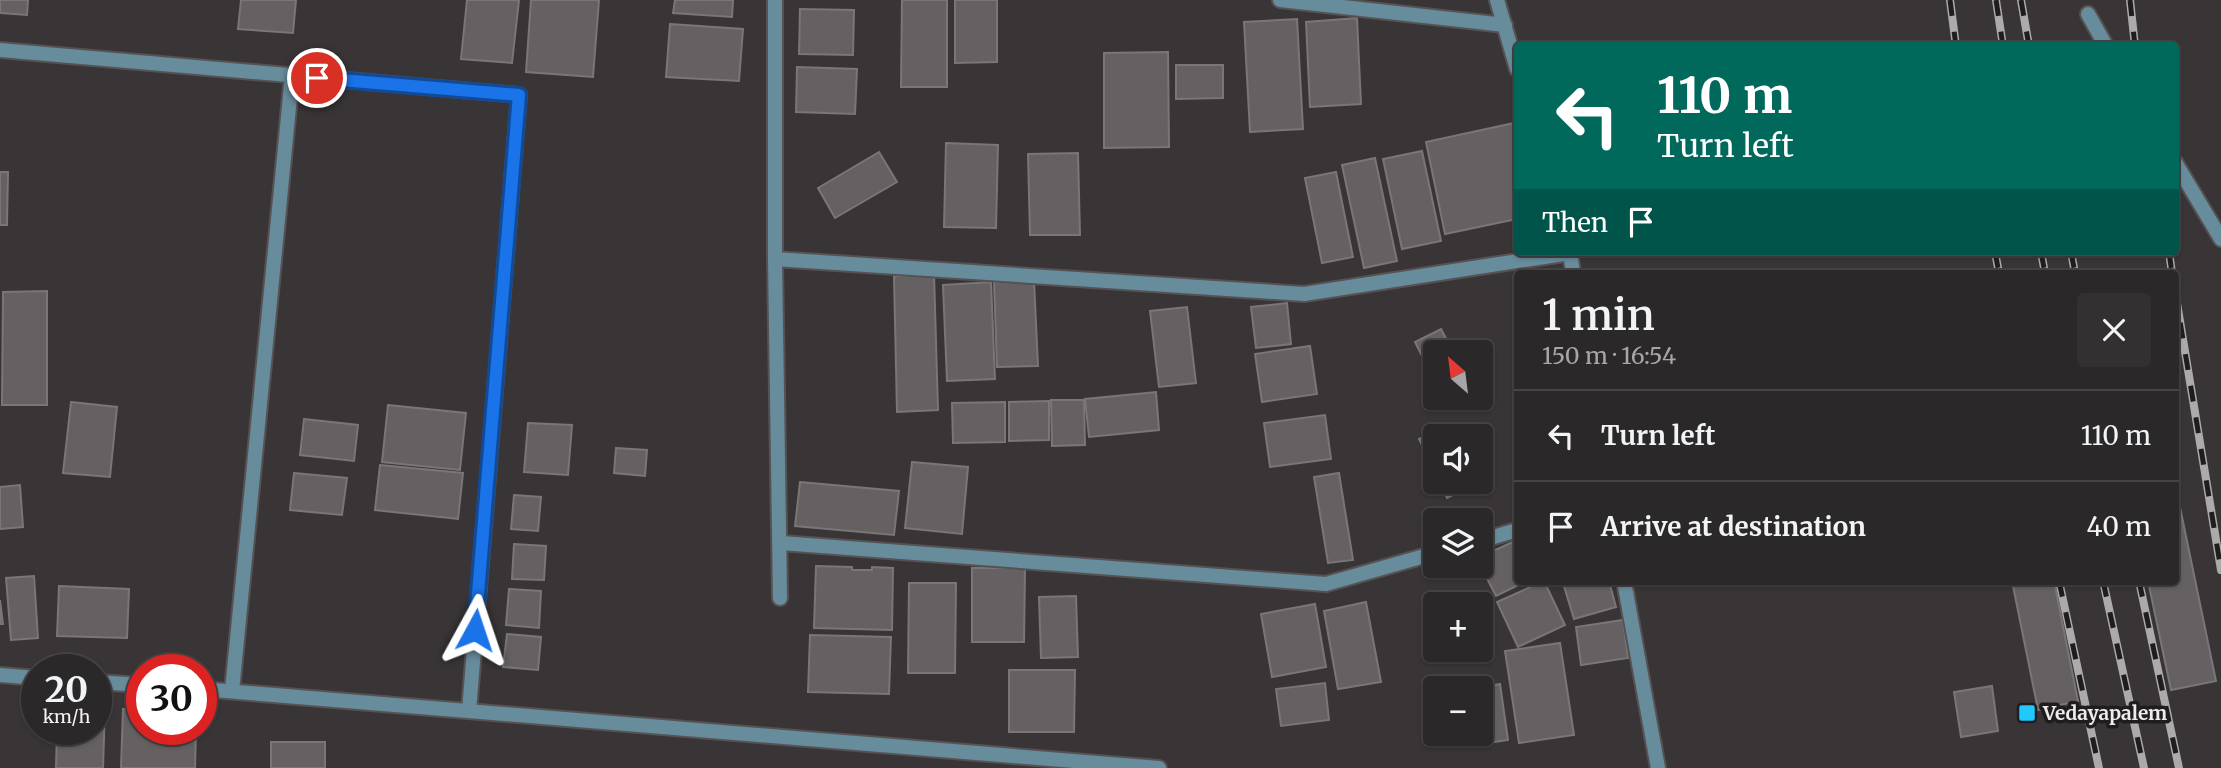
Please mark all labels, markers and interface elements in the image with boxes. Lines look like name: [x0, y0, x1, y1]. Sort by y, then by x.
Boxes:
pin: [287, 48, 347, 108]
icon: arrive: [298, 59, 336, 97]
text: 110 m: [1657, 65, 1792, 126]
icon: left: [1542, 70, 1633, 161]
text: Turn left: [1657, 126, 1794, 166]
icon: arrive: [1622, 203, 1660, 241]
text: Then: [1542, 206, 1608, 239]
text: 1 min: [1542, 289, 1655, 341]
button: close: [2077, 293, 2151, 367]
north arrow: [1423, 340, 1493, 410]
map controls: [1423, 340, 1493, 746]
text: 150 m · 16:54: [1542, 341, 1676, 370]
icon: left: [1542, 417, 1580, 455]
text: Turn left: [1601, 419, 1715, 452]
text: 110 m: [2081, 419, 2151, 452]
button: sound: [1423, 424, 1493, 494]
button: layers: [1423, 508, 1493, 578]
icon: arrive: [1542, 508, 1580, 546]
text: Arrive at destination: [1601, 510, 1866, 543]
text: 40 m: [2087, 510, 2151, 543]
button: +: [1423, 592, 1493, 662]
position arrow: [438, 593, 512, 667]
speed limit sign: 30: [126, 654, 217, 745]
text: 20: [45, 668, 88, 712]
button: −: [1423, 676, 1493, 746]
place label: Vedayapalem: [2042, 701, 2167, 725]
marker: Vedayapalem: [2017, 703, 2037, 723]
text: km/h: [43, 705, 90, 728]

